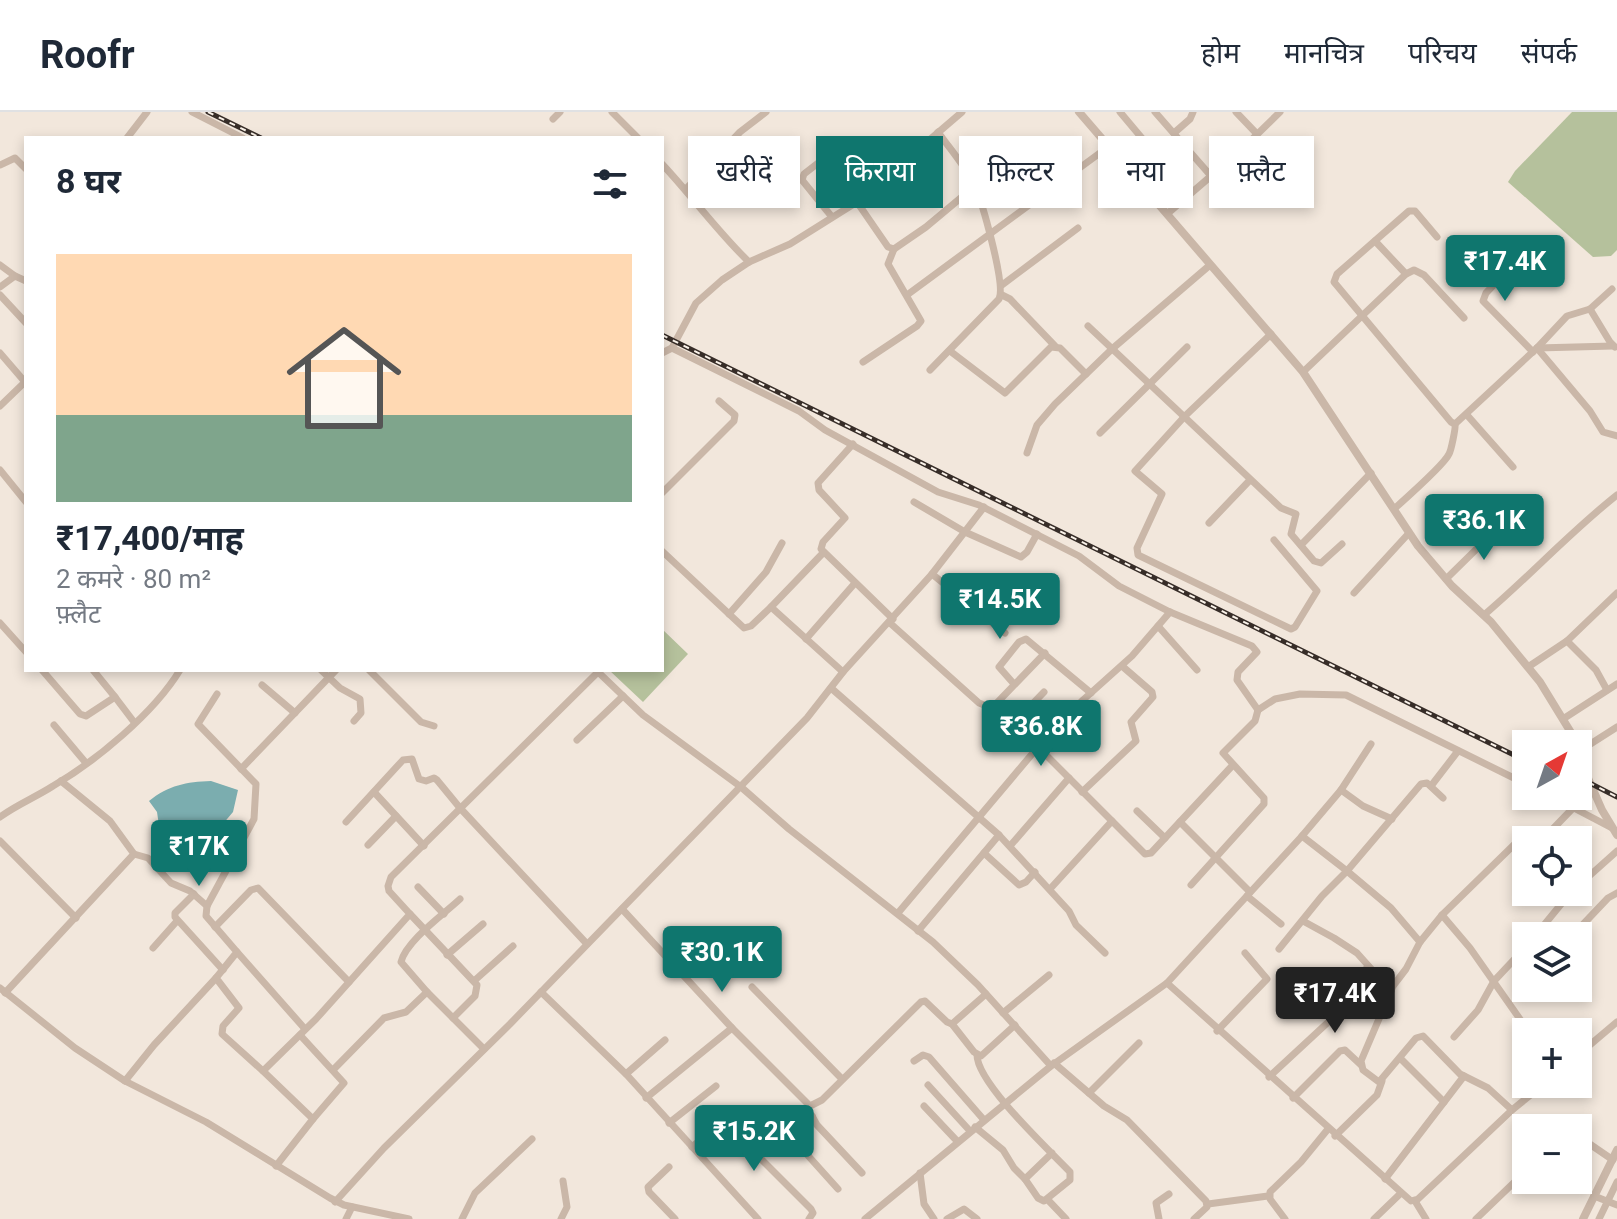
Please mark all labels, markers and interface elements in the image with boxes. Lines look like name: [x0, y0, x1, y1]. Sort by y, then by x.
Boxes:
text: Roofr: [40, 33, 135, 77]
text: होम: [1201, 37, 1240, 70]
text: मानचित्र: [1284, 37, 1364, 70]
text: परिचय: [1408, 37, 1477, 70]
text: संपर्क: [1521, 37, 1577, 70]
chip: खरीदें: [688, 136, 800, 208]
chip: किराया: [816, 136, 943, 208]
chip: फ़िल्टर: [959, 136, 1082, 208]
chip: नया: [1098, 136, 1193, 208]
chip: फ़्लैट: [1209, 136, 1314, 208]
text: 8 घर: [56, 161, 121, 201]
icon: filters: [588, 162, 632, 206]
pin: ₹17.4K: [1440, 235, 1570, 303]
text: ₹17.4K: [1464, 246, 1546, 276]
icon: home: [272, 306, 416, 450]
pin: ₹36.1K: [1419, 494, 1549, 562]
text: ₹36.1K: [1443, 505, 1525, 535]
text: ₹17,400/माह: [56, 518, 244, 558]
text: 2 कमरे · 80 m²: [56, 564, 211, 594]
pin: ₹14.5K: [935, 573, 1065, 641]
text: ₹14.5K: [959, 584, 1041, 614]
text: फ़्लैट: [56, 599, 101, 629]
pin: ₹36.8K: [976, 700, 1106, 768]
text: ₹36.8K: [1000, 711, 1082, 741]
north arrow: [1512, 730, 1592, 810]
map controls: [1512, 730, 1592, 1194]
pin: ₹17K: [152, 820, 246, 888]
button: locate: [1512, 826, 1592, 906]
text: ₹17K: [169, 831, 229, 861]
button: layers: [1512, 922, 1592, 1002]
pin: ₹30.1K: [657, 926, 787, 994]
text: ₹30.1K: [681, 937, 763, 967]
pin: ₹17.4K: [1270, 967, 1400, 1035]
text: ₹17.4K: [1294, 978, 1376, 1008]
button: +: [1512, 1018, 1592, 1098]
pin: ₹15.2K: [689, 1105, 819, 1173]
button: −: [1512, 1114, 1592, 1194]
text: ₹15.2K: [713, 1116, 795, 1146]

